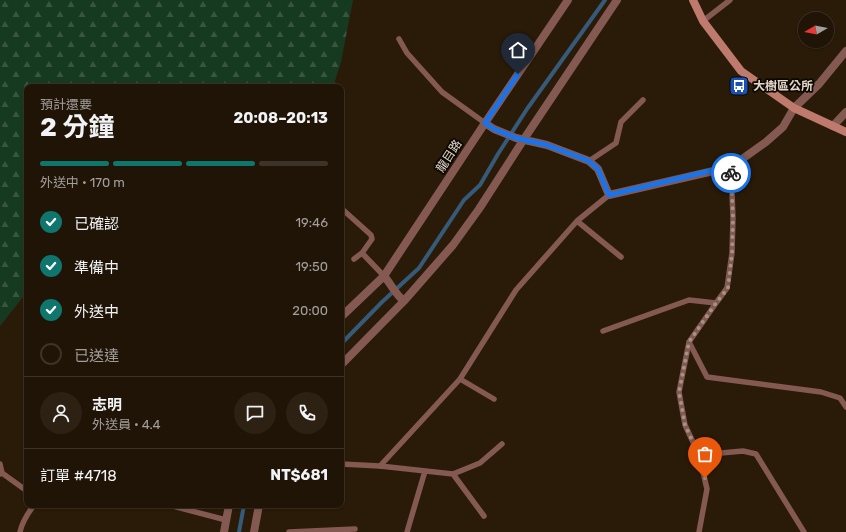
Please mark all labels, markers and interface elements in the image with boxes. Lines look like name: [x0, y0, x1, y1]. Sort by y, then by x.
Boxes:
north arrow: [798, 12, 834, 48]
map controls: [798, 12, 834, 48]
pin: [501, 33, 535, 74]
icon: home: [507, 39, 529, 61]
bus stop icon: 大樹區公所: [728, 75, 750, 97]
place label: 大樹區公所: [753, 79, 813, 93]
text: 預計還要: [40, 97, 92, 112]
text: 20:08–20:13: [234, 109, 328, 127]
text: 2 分鐘: [40, 112, 114, 143]
street label: 龍目路: [433, 137, 465, 175]
courier: [711, 153, 751, 193]
icon: bike: [720, 162, 742, 184]
text: 外送中 · 170 m: [40, 175, 125, 190]
icon: check: [40, 211, 62, 233]
text: 已確認: [74, 215, 119, 233]
text: 19:46: [295, 215, 328, 230]
icon: check: [40, 255, 62, 277]
text: 準備中: [74, 259, 119, 277]
text: 19:50: [295, 259, 328, 274]
icon: check: [40, 299, 62, 321]
text: 外送中: [74, 303, 119, 321]
text: 20:00: [292, 303, 328, 318]
text: 已送達: [74, 347, 119, 365]
button: person: [40, 392, 82, 434]
button: chat: [234, 392, 276, 434]
button: phone: [286, 392, 328, 434]
text: 志明: [92, 396, 122, 414]
text: 外送員 · 4.4: [92, 417, 161, 432]
pin: [688, 437, 722, 478]
icon: bag: [694, 443, 716, 465]
text: NT$681: [270, 466, 328, 484]
text: 訂單 #4718: [40, 467, 117, 485]

